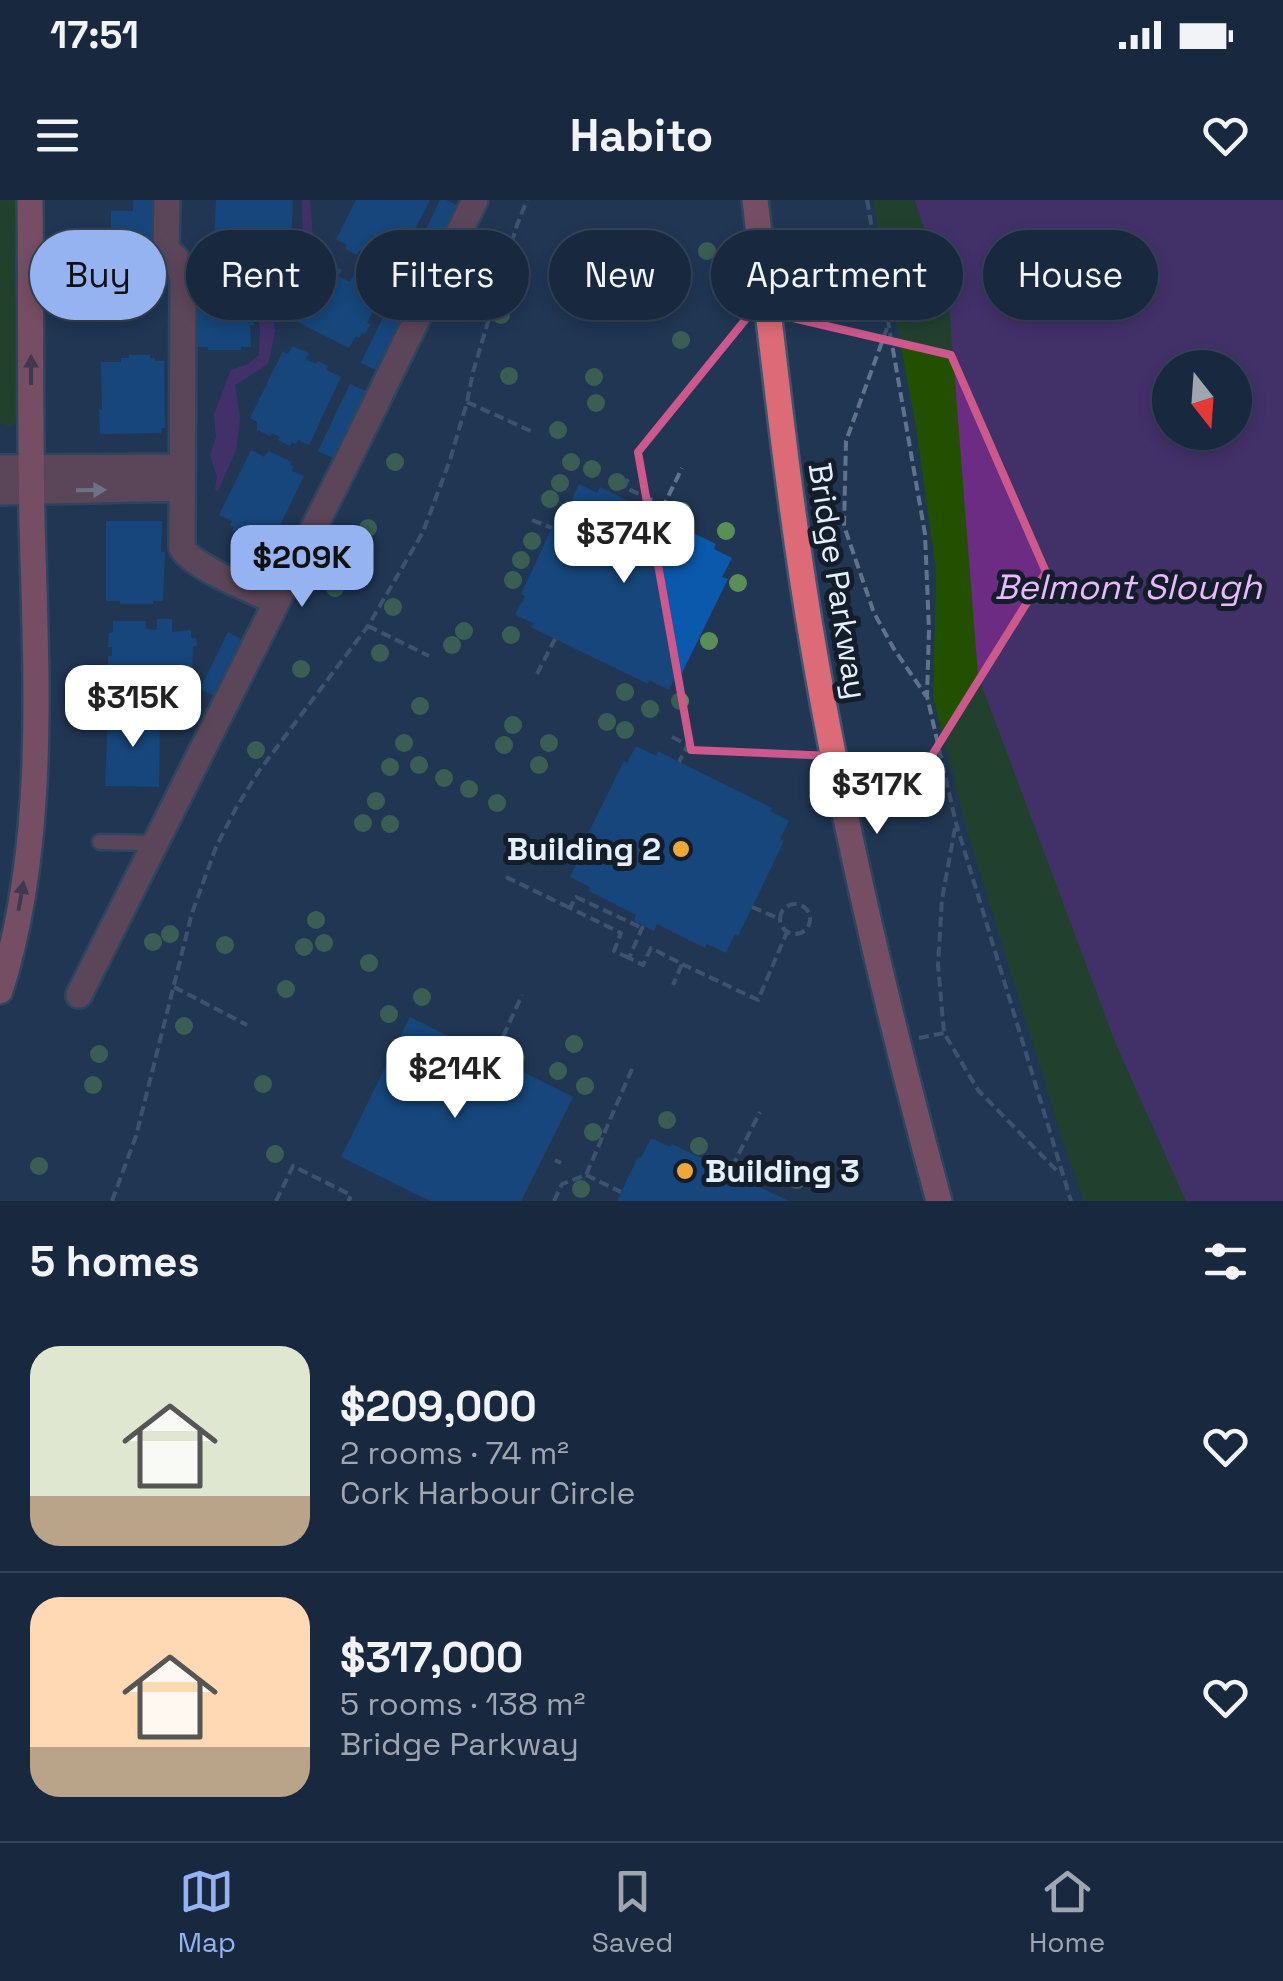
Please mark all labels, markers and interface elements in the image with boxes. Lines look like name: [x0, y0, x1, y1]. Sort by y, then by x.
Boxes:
text: 17:51: [50, 11, 139, 59]
text: Habito: [570, 107, 713, 164]
icon: menu: [30, 108, 85, 163]
icon: heart: [1198, 108, 1253, 163]
chip: Buy: [30, 230, 166, 320]
chip: Rent: [186, 230, 336, 320]
chip: Filters: [356, 230, 529, 320]
chip: New: [549, 230, 691, 320]
chip: Apartment: [711, 230, 963, 320]
chip: House: [983, 230, 1158, 320]
north arrow: [1152, 350, 1252, 450]
map controls: [1152, 350, 1252, 450]
one-way arrow: [23, 354, 39, 386]
street label: Bridge Parkway: [800, 460, 876, 702]
one-way arrow: [75, 482, 107, 498]
pin: $374K: [554, 501, 694, 586]
text: $374K: [576, 513, 672, 553]
pin: $209K: [232, 525, 372, 610]
text: $209K: [253, 537, 351, 577]
water label: Belmont Slough: [994, 565, 1262, 609]
pin: $315K: [63, 665, 203, 750]
text: $315K: [87, 677, 179, 717]
pin: $317K: [807, 752, 947, 837]
text: $317K: [832, 764, 922, 804]
place label: Building 2: [507, 829, 661, 869]
marker: Building 2: [670, 838, 692, 860]
one-way arrow: [14, 880, 29, 911]
pin: $214K: [385, 1036, 525, 1121]
text: $214K: [408, 1048, 502, 1088]
place label: Building 3: [705, 1151, 860, 1191]
marker: Building 3: [674, 1160, 696, 1182]
icon: filters: [1198, 1234, 1253, 1289]
text: 5 homes: [30, 1235, 200, 1288]
text: $209,000: [340, 1380, 537, 1433]
icon: home: [110, 1386, 230, 1506]
icon: heart: [1198, 1419, 1253, 1474]
text: 2 rooms · 74 m²: [340, 1433, 569, 1473]
text: Cork Harbour Circle: [340, 1473, 635, 1513]
text: $317,000: [340, 1631, 523, 1684]
icon: home: [110, 1637, 230, 1757]
icon: heart: [1198, 1670, 1253, 1725]
text: 5 rooms · 138 m²: [340, 1684, 585, 1724]
text: Bridge Parkway: [340, 1724, 579, 1764]
tab: Map: [178, 1864, 236, 1960]
tab: Saved: [592, 1864, 673, 1960]
tab: Home: [1029, 1864, 1105, 1960]

